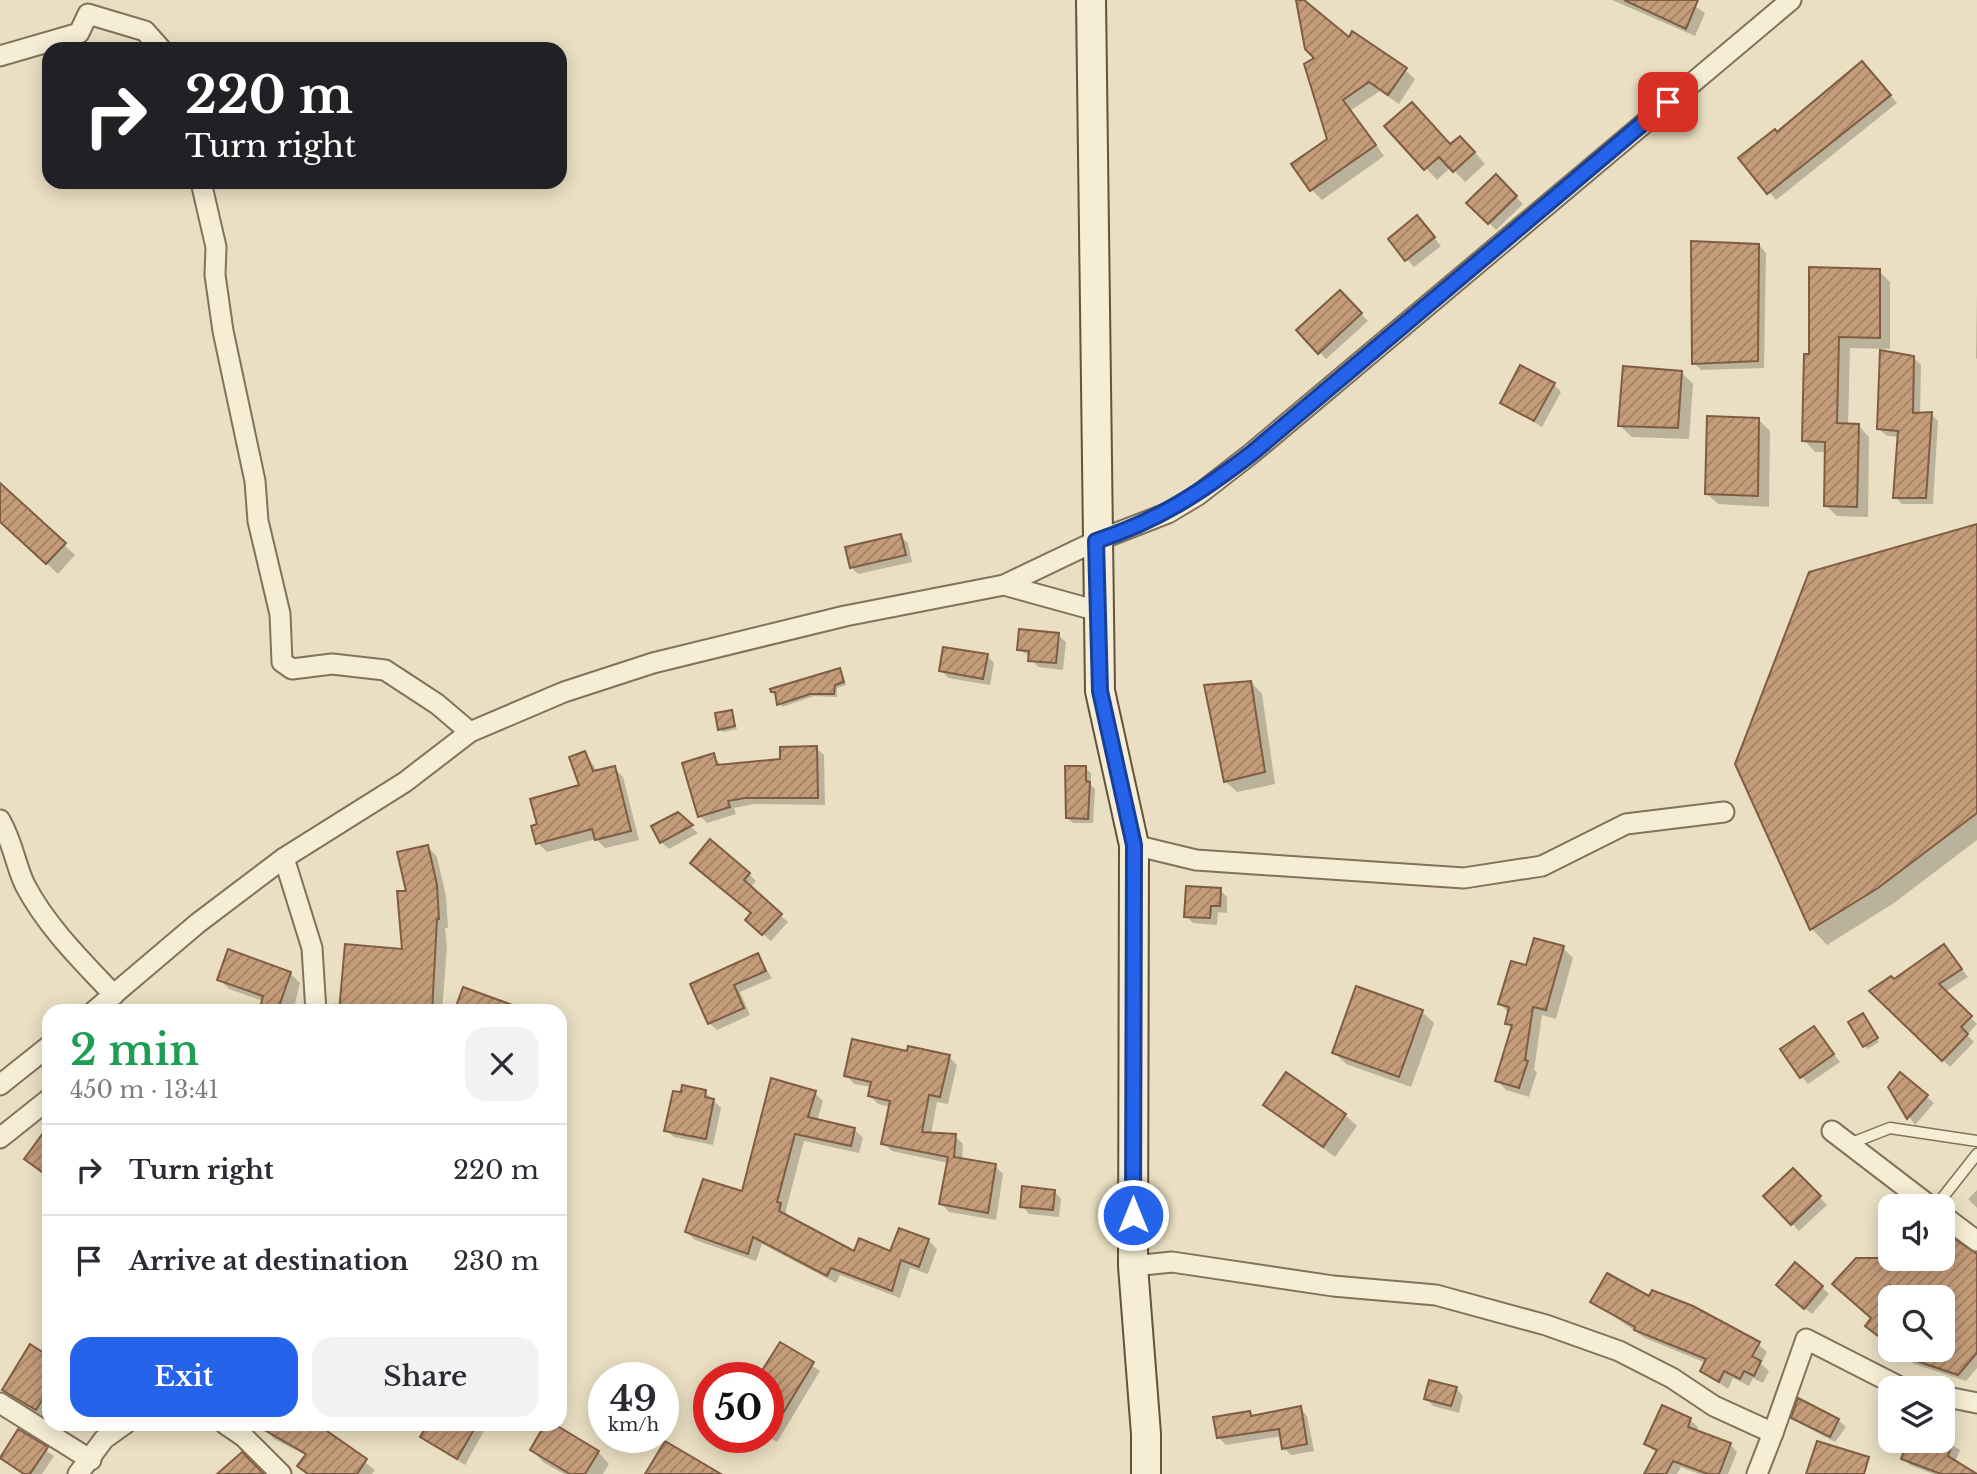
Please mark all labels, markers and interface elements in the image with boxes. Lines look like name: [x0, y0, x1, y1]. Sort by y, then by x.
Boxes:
text: 220 m: [185, 65, 353, 126]
icon: right: [70, 70, 161, 161]
pin: [1638, 72, 1698, 132]
icon: arrive: [1649, 83, 1687, 121]
text: Turn right: [185, 126, 356, 166]
text: 2 min: [70, 1024, 199, 1076]
button: close: [465, 1027, 539, 1101]
text: 450 m · 13:41: [70, 1076, 219, 1104]
icon: right: [70, 1151, 108, 1189]
text: Turn right: [129, 1154, 274, 1186]
text: 220 m: [453, 1154, 539, 1186]
position arrow: [1096, 1178, 1170, 1252]
map controls: [1878, 1194, 1955, 1453]
button: sound: [1878, 1194, 1955, 1271]
icon: arrive: [70, 1242, 108, 1280]
text: Arrive at destination: [129, 1245, 409, 1277]
text: 230 m: [453, 1245, 539, 1277]
button: search: [1878, 1285, 1955, 1362]
button: Exit: [70, 1337, 298, 1417]
button: Share: [312, 1337, 539, 1417]
speed limit sign: 50: [693, 1362, 784, 1453]
button: layers: [1878, 1376, 1955, 1453]
text: 49: [610, 1377, 657, 1420]
text: km/h: [608, 1414, 659, 1436]

